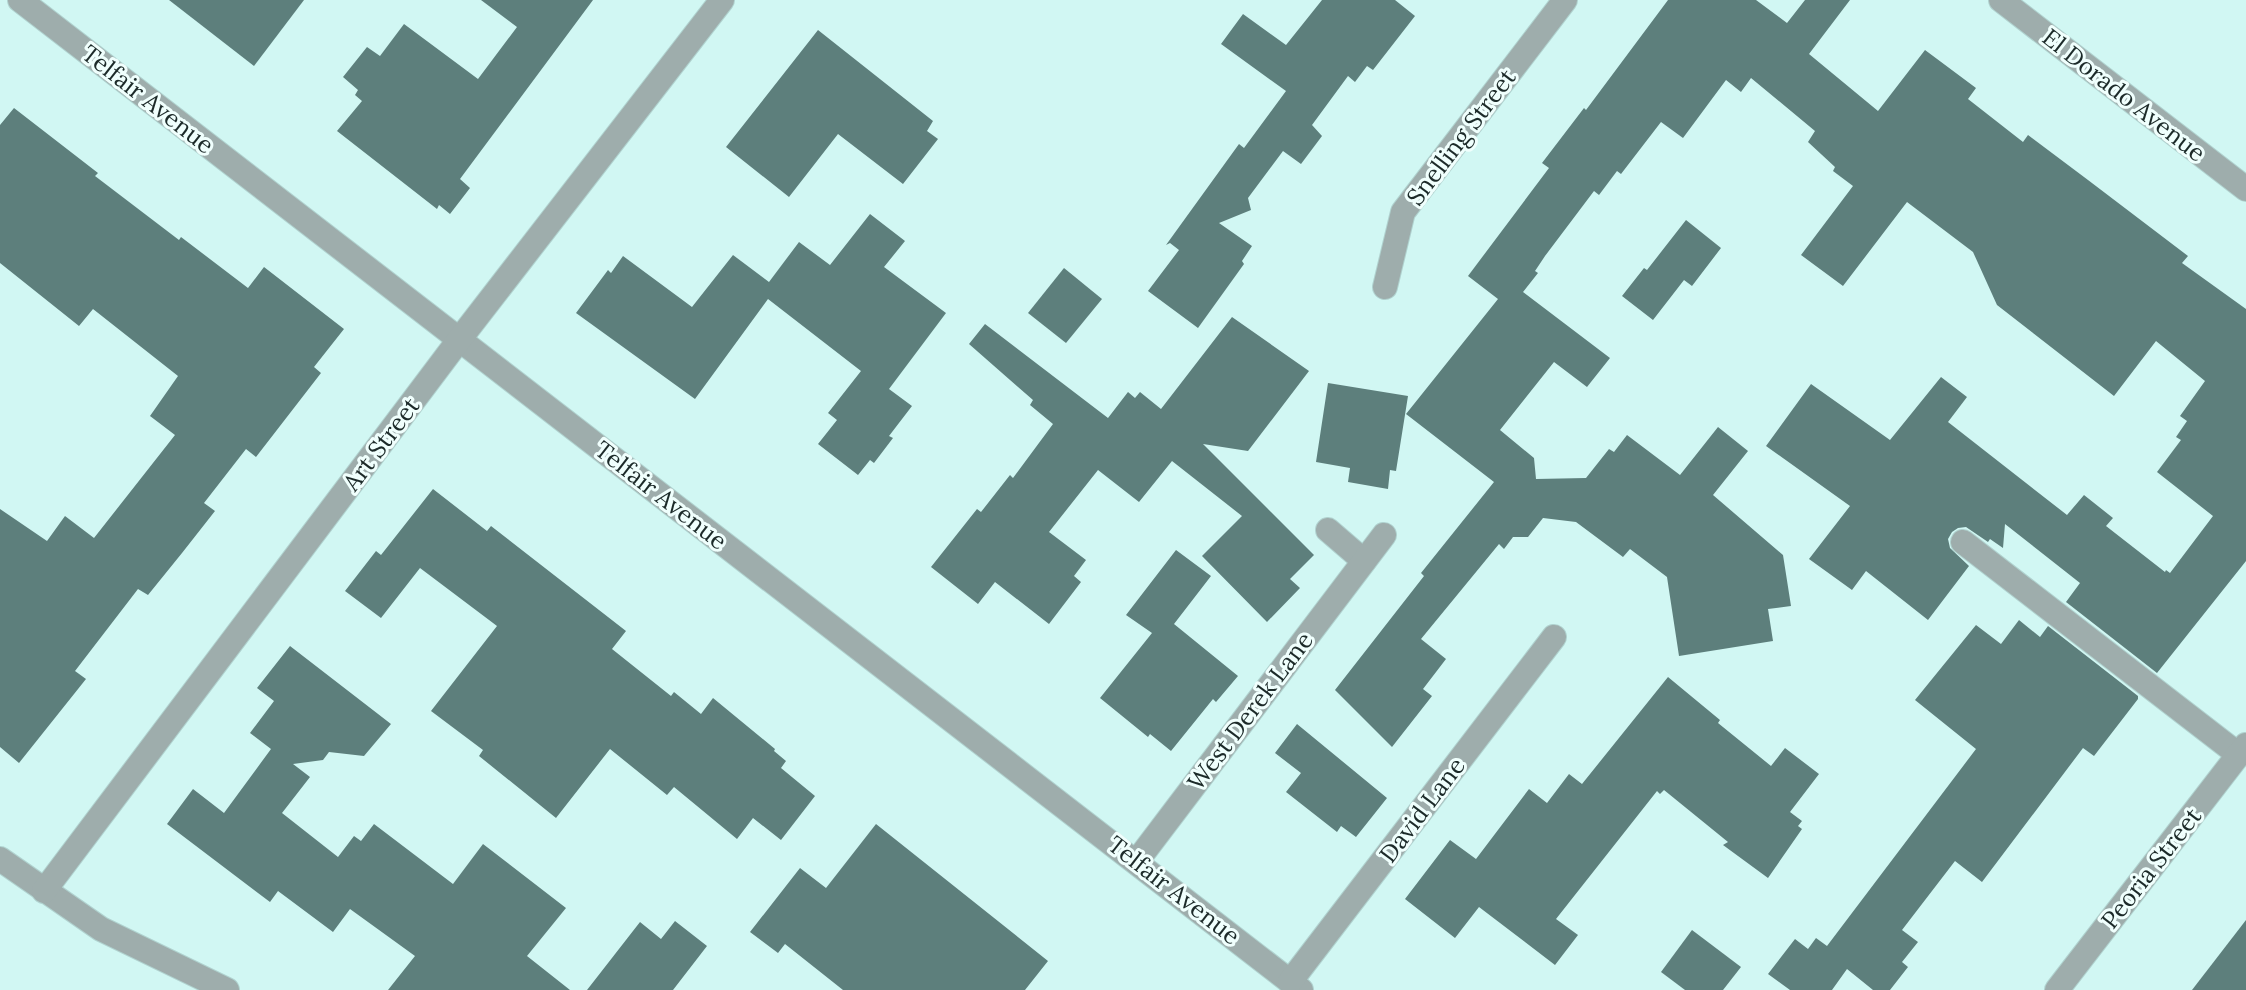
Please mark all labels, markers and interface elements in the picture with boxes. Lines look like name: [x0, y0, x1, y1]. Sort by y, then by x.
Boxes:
street label: El Dorado Avenue: [2036, 22, 2212, 168]
street label: Telfair Avenue: [76, 38, 220, 160]
street label: Snelling Street: [1400, 62, 1523, 211]
street label: Art Street: [335, 390, 427, 498]
street label: Telfair Avenue: [589, 434, 733, 556]
street label: West Derek Lane: [1180, 626, 1320, 796]
street label: David Lane: [1372, 751, 1472, 869]
street label: Peoria Street: [2094, 801, 2208, 935]
street label: Telfair Avenue: [1102, 829, 1246, 951]

